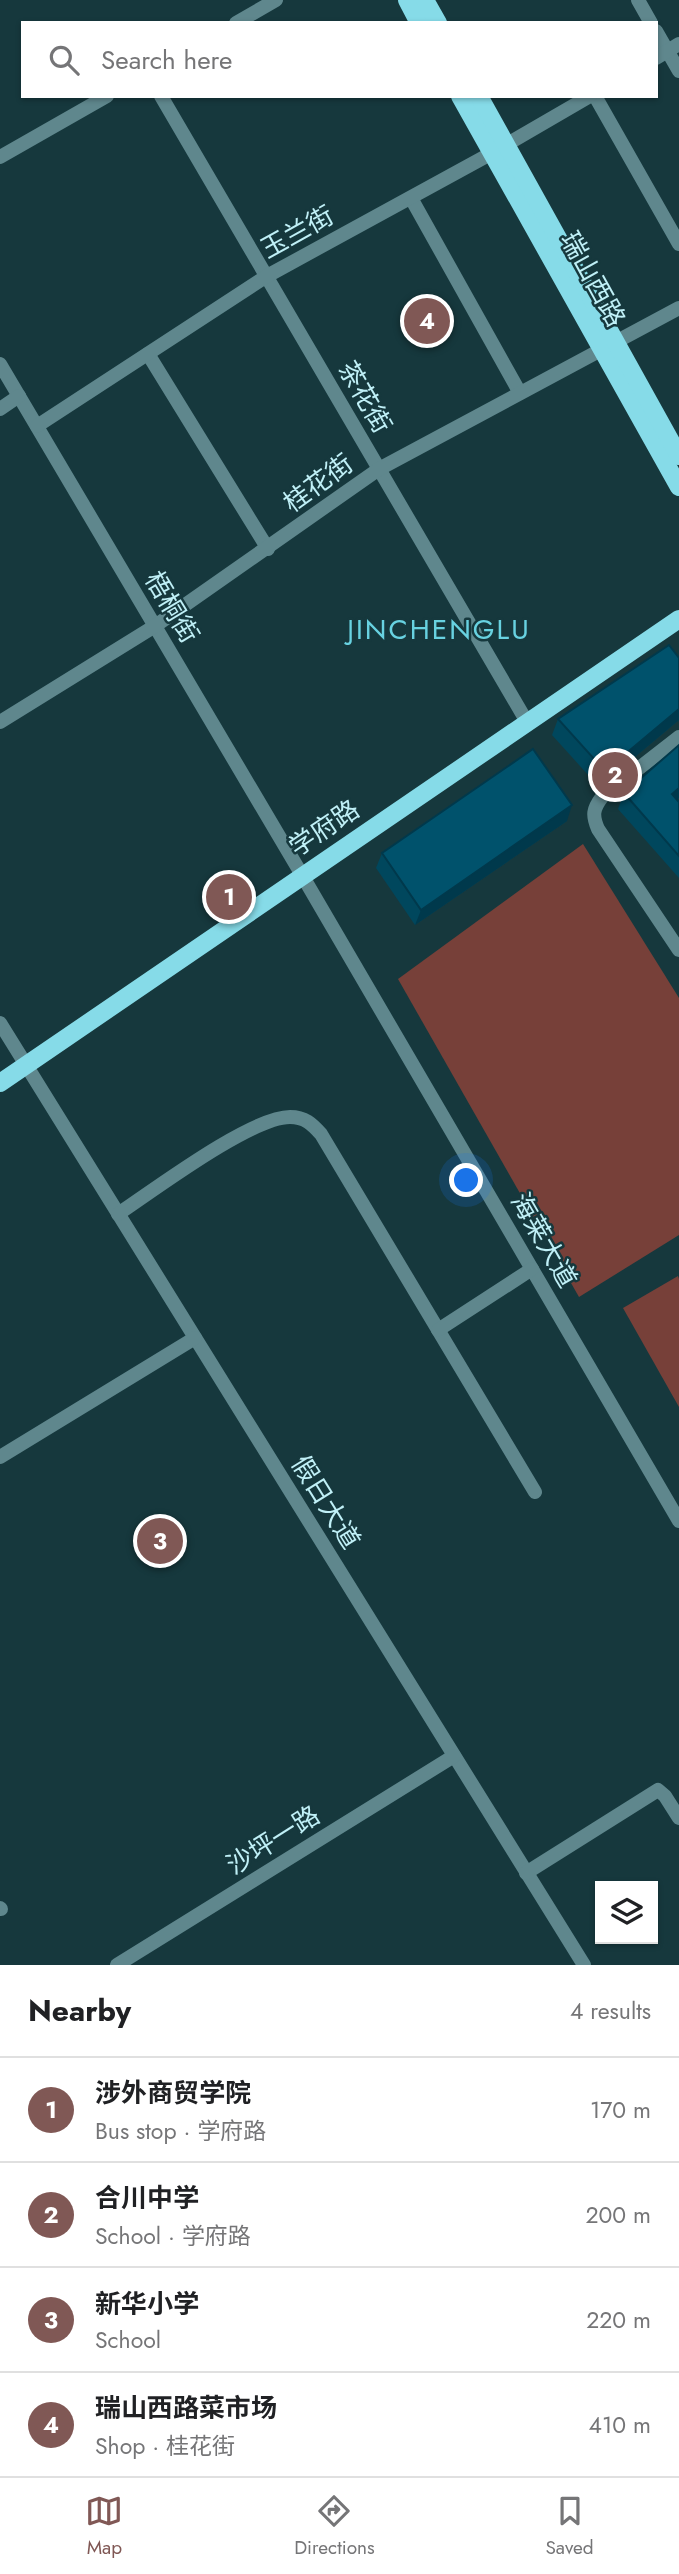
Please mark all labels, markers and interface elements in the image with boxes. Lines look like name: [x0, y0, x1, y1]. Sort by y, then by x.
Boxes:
search box: [21, 21, 658, 98]
icon: search: [45, 41, 83, 79]
text: Search here: [101, 41, 233, 79]
street label: 玉兰街: [254, 196, 340, 268]
street label: 瑞山西路: [551, 224, 635, 334]
pin: 4: [404, 295, 450, 347]
street label: 茶花街: [329, 354, 401, 440]
street label: 桂花街: [275, 445, 361, 521]
street label: 梧桐街: [136, 564, 208, 650]
district label: JINCHENGLU: [343, 609, 531, 650]
pin: 2: [592, 749, 638, 801]
street label: 学府路: [281, 790, 367, 866]
pin: 1: [206, 871, 252, 923]
your location: [449, 1163, 483, 1197]
street label: 海莱大道: [502, 1185, 586, 1295]
street label: 假日大道: [282, 1448, 370, 1556]
pin: 3: [137, 1515, 183, 1567]
street label: 沙坪一路: [219, 1796, 327, 1884]
map controls: [595, 1881, 658, 1944]
button: layers: [595, 1881, 658, 1944]
text: Nearby: [28, 1989, 131, 2032]
text: 4 results: [570, 1994, 651, 2028]
text: 涉外商贸学院: [95, 2074, 251, 2112]
text: 1: [45, 2093, 57, 2127]
text: 170 m: [590, 2093, 651, 2127]
text: Bus stop · 学府路: [95, 2114, 266, 2148]
text: 合川中学: [95, 2179, 199, 2217]
text: 2: [43, 2198, 59, 2232]
text: 200 m: [585, 2198, 651, 2232]
text: School · 学府路: [95, 2219, 251, 2253]
text: 新华小学: [95, 2285, 199, 2323]
text: 3: [44, 2303, 58, 2337]
text: 220 m: [586, 2303, 651, 2337]
text: School: [95, 2323, 161, 2357]
text: 瑞山西路菜市场: [95, 2389, 277, 2427]
text: 4: [43, 2408, 59, 2442]
text: 410 m: [589, 2408, 651, 2442]
text: Shop · 桂花街: [95, 2429, 235, 2463]
tab: Map: [85, 2492, 123, 2561]
tab: Directions: [294, 2492, 375, 2561]
tab: Saved: [545, 2492, 594, 2561]

